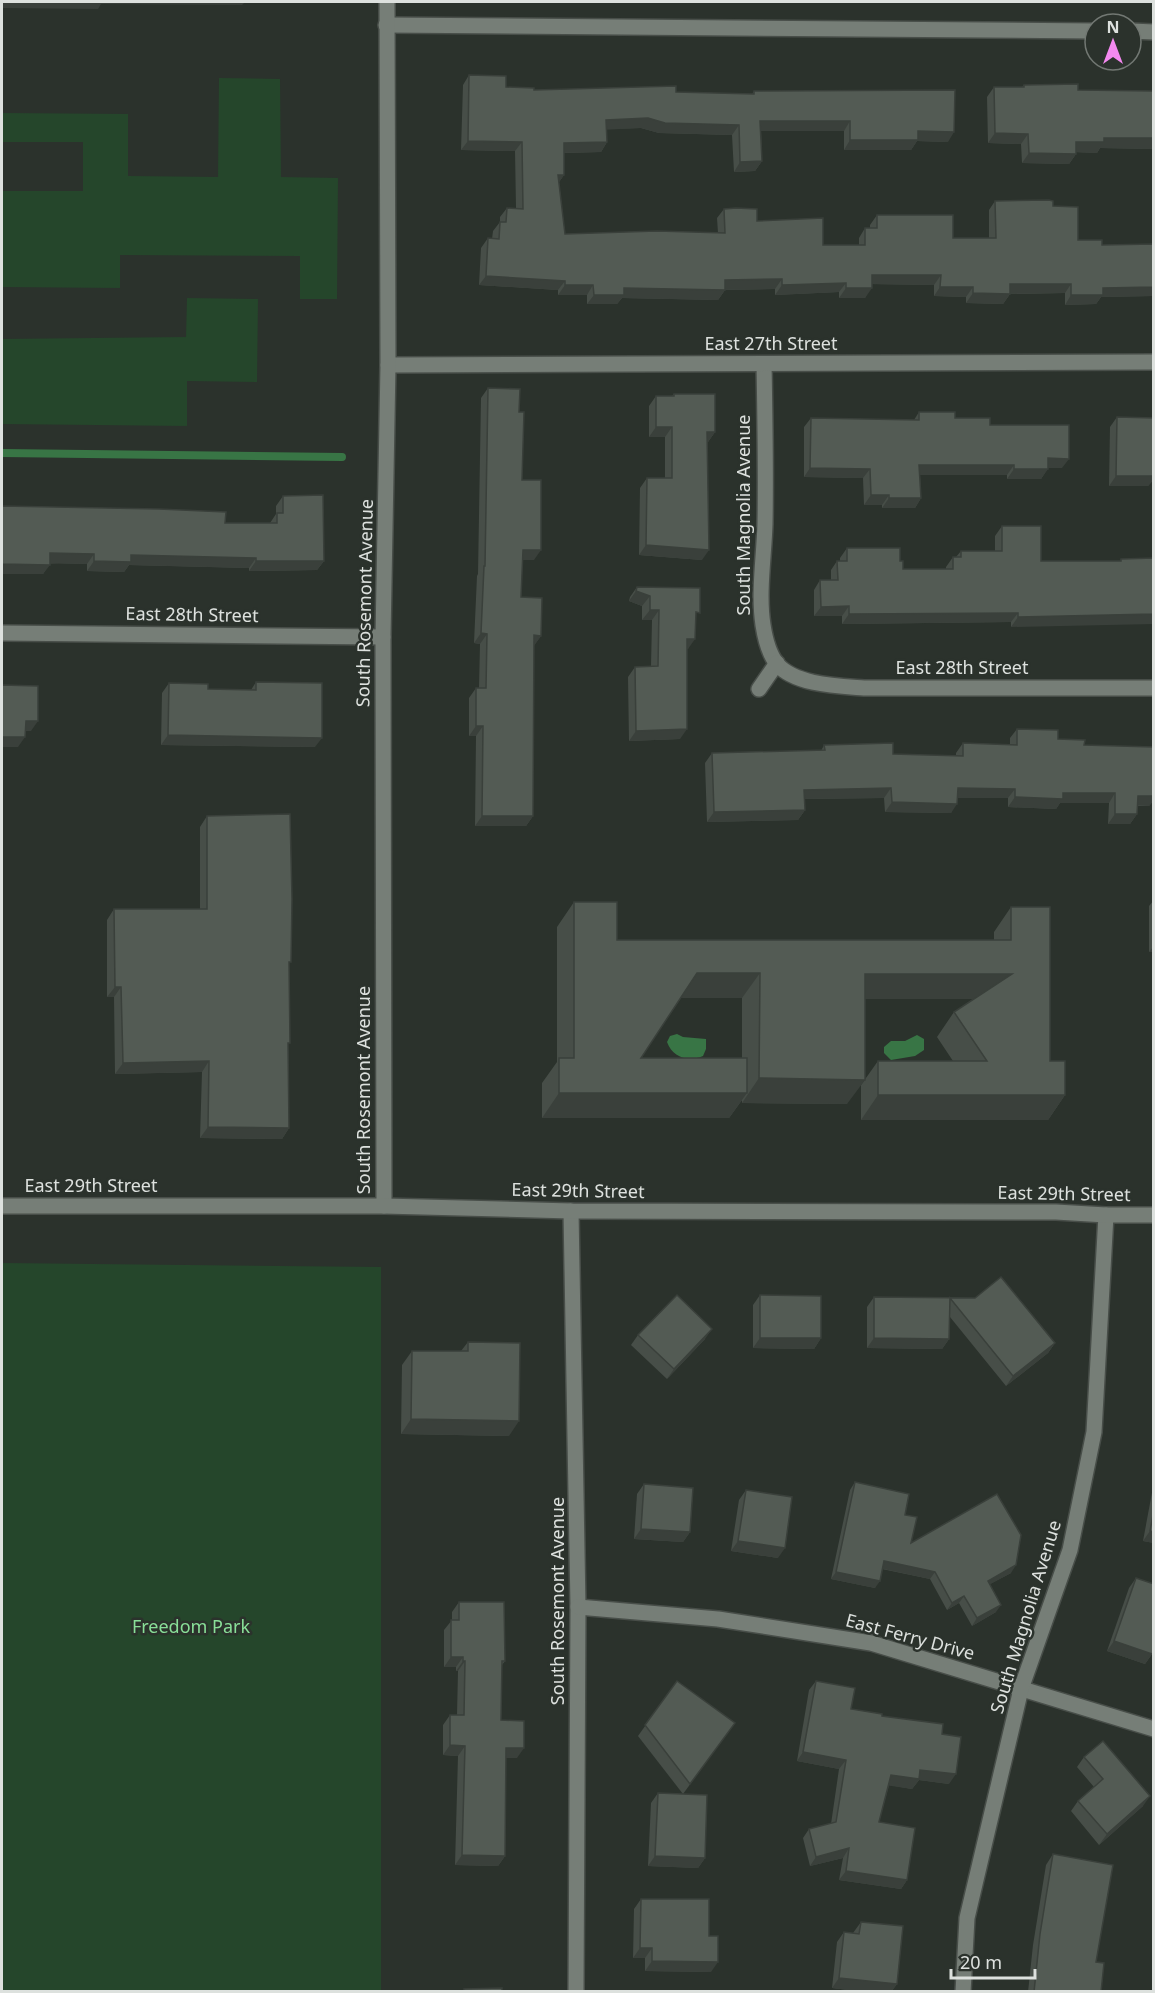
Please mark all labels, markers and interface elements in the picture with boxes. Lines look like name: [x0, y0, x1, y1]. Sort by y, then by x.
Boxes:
north arrow: [1083, 12, 1143, 72]
text: N: [1106, 16, 1120, 38]
street label: East 27th Street: [704, 331, 838, 355]
street label: South Magnolia Avenue: [731, 415, 755, 615]
street label: South Rosemont Avenue: [350, 499, 378, 707]
street label: East 28th Street: [125, 601, 259, 627]
street label: East 28th Street: [895, 655, 1029, 679]
street label: South Rosemont Avenue: [351, 986, 375, 1194]
street label: East 29th Street: [24, 1173, 158, 1197]
street label: East 29th Street: [511, 1177, 645, 1203]
street label: East 29th Street: [997, 1180, 1131, 1206]
street label: South Rosemont Avenue: [545, 1497, 569, 1705]
street label: South Magnolia Avenue: [984, 1517, 1066, 1716]
street label: East Ferry Drive: [843, 1607, 977, 1665]
park label: Freedom Park: [132, 1614, 250, 1638]
scale bar: [951, 1942, 1035, 1980]
text: 20 m: [960, 1950, 1002, 1974]

